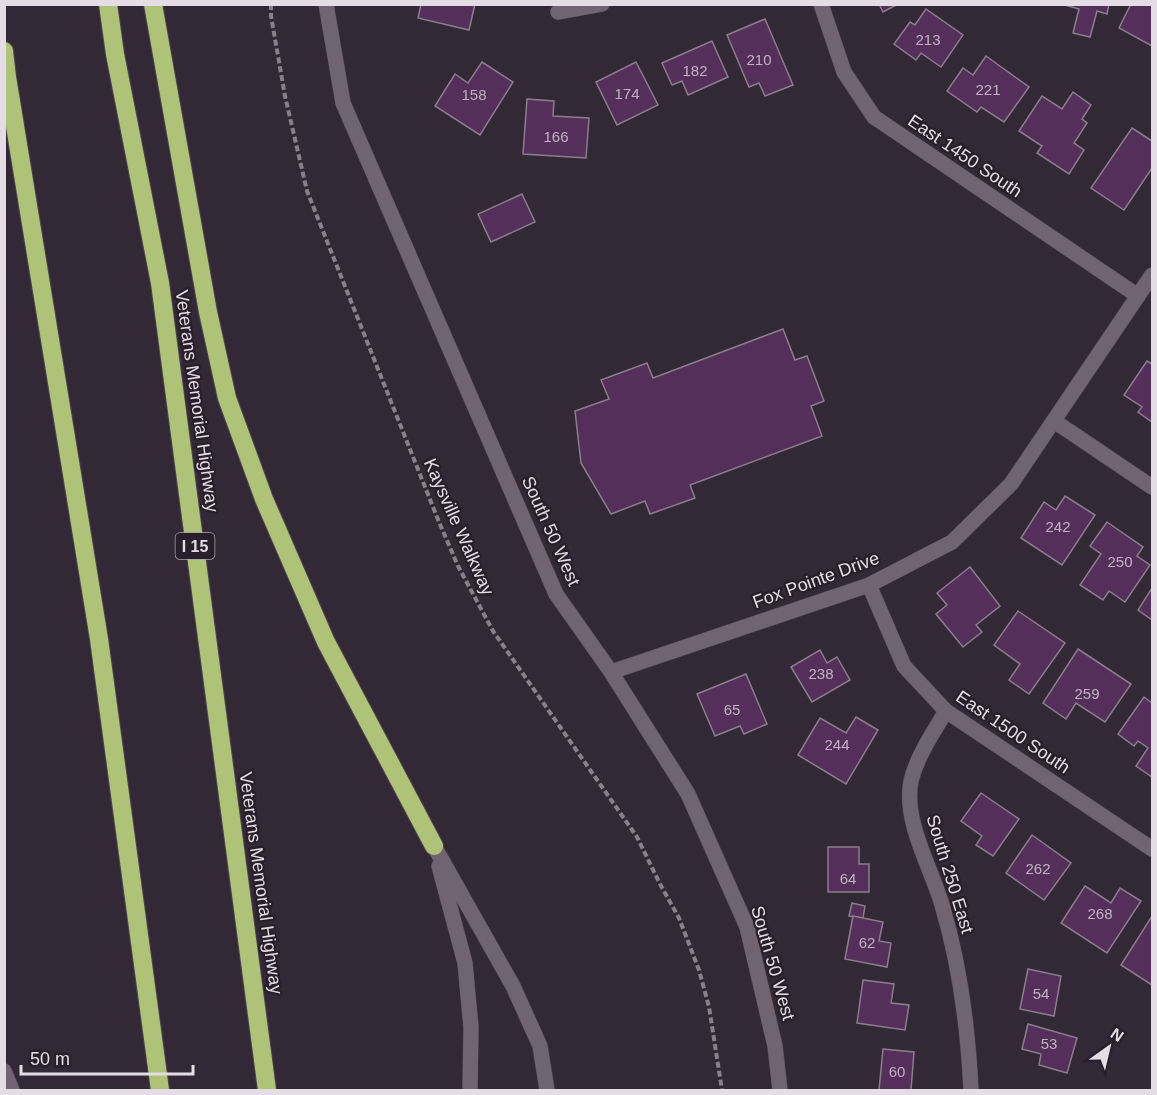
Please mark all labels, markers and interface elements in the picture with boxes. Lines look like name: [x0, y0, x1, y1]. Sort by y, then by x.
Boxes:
house number: 213: [915, 31, 941, 48]
house number: 210: [746, 51, 772, 68]
house number: 182: [682, 62, 708, 79]
house number: 221: [975, 81, 1001, 98]
house number: 174: [614, 85, 640, 102]
house number: 158: [461, 86, 487, 103]
street label: East 1450 South: [904, 110, 1026, 202]
house number: 166: [543, 128, 569, 145]
street label: Veterans Memorial Highway: [172, 289, 222, 513]
street label: Kaysville Walkway: [420, 456, 498, 598]
street label: South 50 West: [518, 473, 584, 589]
house number: 242: [1045, 518, 1071, 535]
road number: I 15: [176, 533, 214, 559]
street label: Fox Pointe Drive: [750, 548, 882, 612]
house number: 250: [1107, 553, 1133, 570]
house number: 238: [808, 665, 834, 682]
house number: 259: [1074, 685, 1100, 702]
street label: East 1500 South: [952, 686, 1074, 778]
house number: 65: [724, 701, 740, 718]
house number: 244: [824, 736, 850, 753]
street label: Veterans Memorial Highway: [236, 771, 286, 995]
street label: South 250 East: [922, 812, 978, 936]
house number: 262: [1025, 860, 1051, 877]
house number: 64: [840, 870, 856, 887]
street label: South 50 West: [747, 904, 799, 1022]
house number: 268: [1087, 905, 1113, 922]
house number: 62: [859, 934, 875, 951]
house number: 54: [1033, 985, 1049, 1002]
north arrow: [1079, 1017, 1139, 1077]
text: N: [1108, 1025, 1127, 1045]
house number: 53: [1041, 1035, 1057, 1052]
scale bar: [21, 1038, 194, 1076]
text: 50 m: [30, 1049, 70, 1069]
house number: 60: [889, 1063, 905, 1080]

